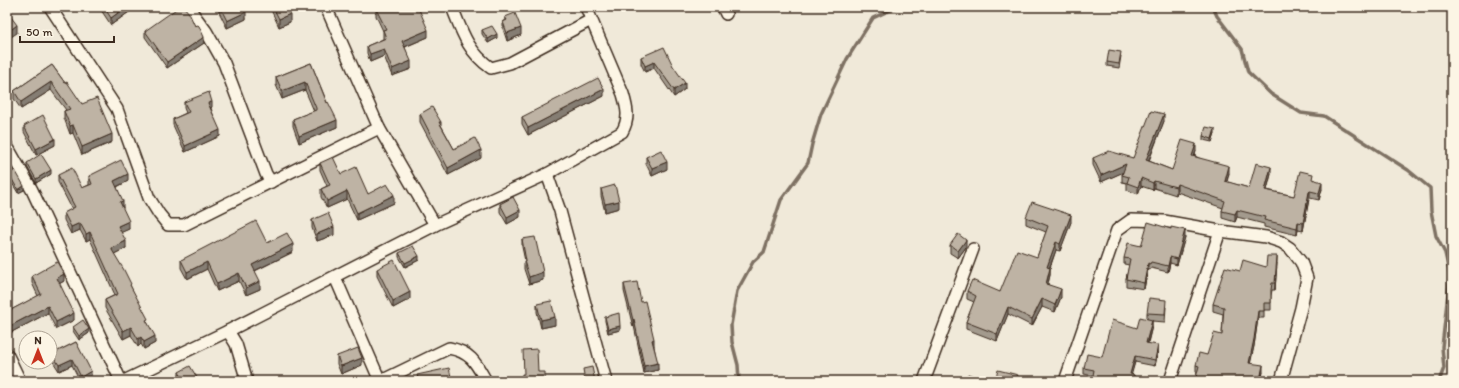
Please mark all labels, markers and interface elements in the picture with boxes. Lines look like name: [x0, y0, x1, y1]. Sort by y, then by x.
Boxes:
scale bar: [20, 18, 114, 44]
text: 50 m: [26, 25, 52, 39]
north arrow: [18, 330, 58, 370]
text: N: [34, 334, 42, 347]

